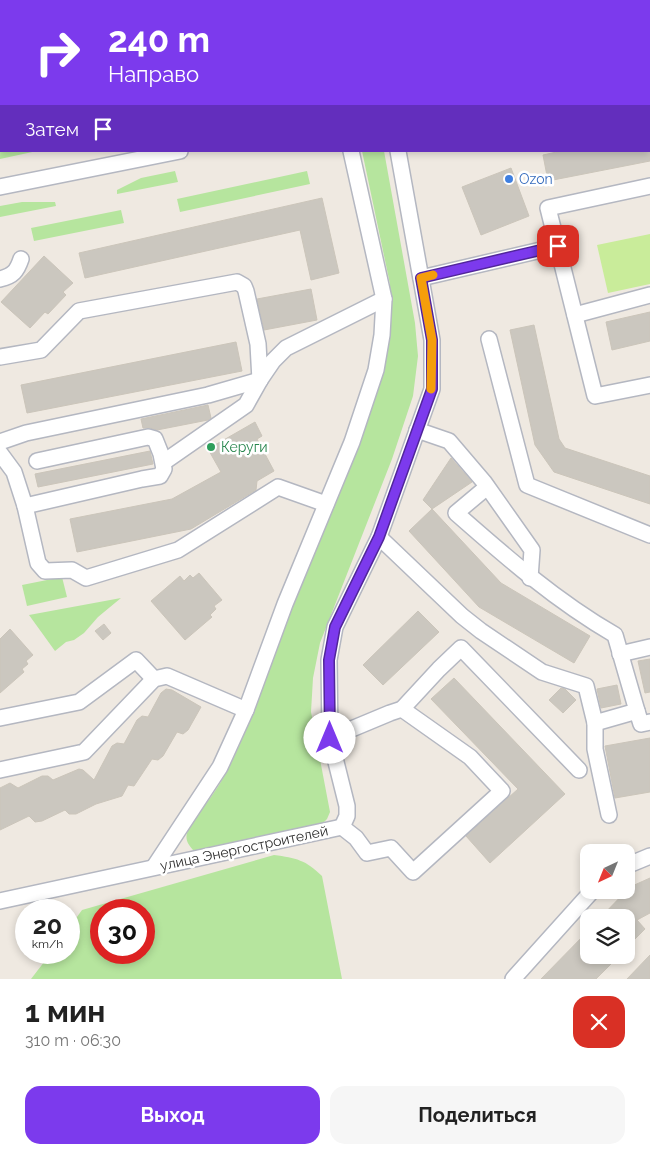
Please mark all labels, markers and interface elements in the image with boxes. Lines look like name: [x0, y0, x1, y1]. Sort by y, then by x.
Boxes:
text: 240 m: [108, 19, 210, 60]
icon: right: [25, 20, 90, 85]
text: Направо: [108, 61, 199, 87]
icon: arrive: [89, 115, 117, 143]
text: Затем: [25, 118, 79, 140]
place label: Ozon: [519, 171, 553, 187]
marker: Ozon: [503, 173, 515, 185]
pin: [537, 225, 579, 267]
icon: arrive: [544, 232, 572, 260]
place label: Керуги: [221, 439, 268, 455]
marker: Керуги: [205, 441, 217, 453]
position arrow: [303, 711, 355, 763]
street label: улица Энергостроителей: [159, 822, 329, 874]
north arrow: [580, 844, 635, 899]
map controls: [580, 844, 635, 964]
speed limit sign: 30: [90, 899, 155, 964]
button: layers: [580, 909, 635, 964]
text: 20: [33, 910, 62, 940]
text: km/h: [32, 937, 63, 951]
text: 1 мин: [25, 994, 105, 1029]
button: close: [573, 996, 625, 1048]
text: 310 m · 06:30: [25, 1031, 121, 1050]
button: Выход: [25, 1086, 320, 1144]
button: Поделиться: [330, 1086, 625, 1144]

